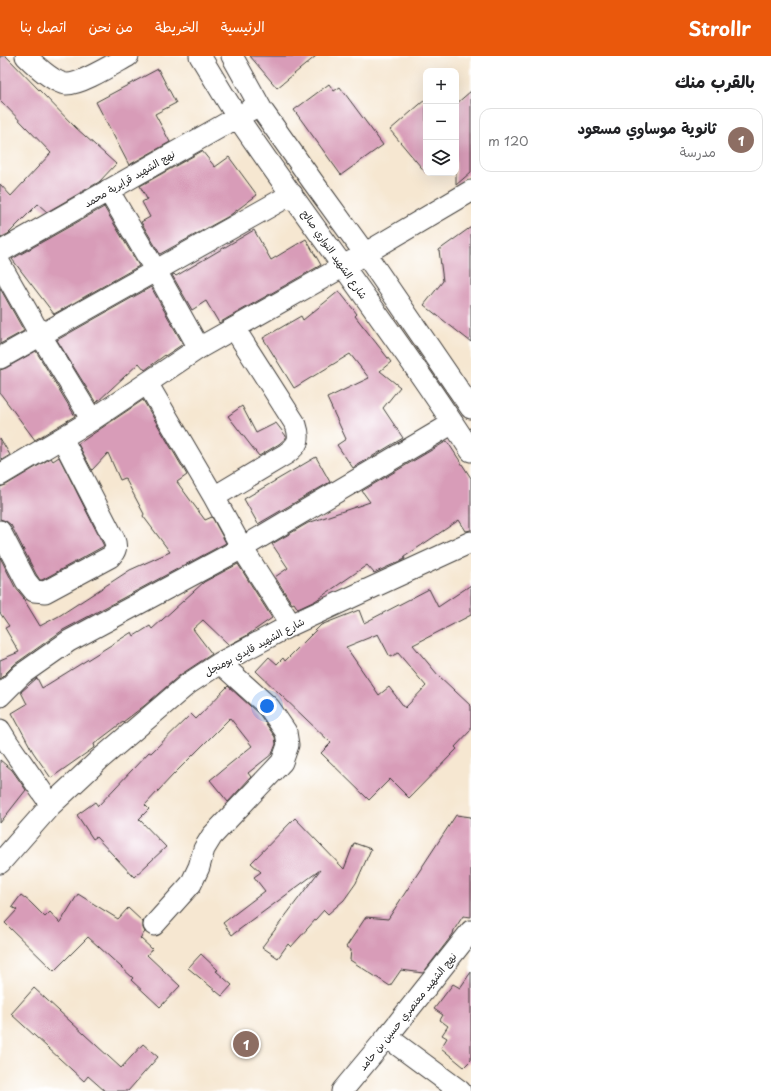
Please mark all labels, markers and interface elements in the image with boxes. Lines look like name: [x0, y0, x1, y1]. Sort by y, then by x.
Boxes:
text: Strollr: [689, 14, 751, 42]
text: اتصل بنا: [20, 16, 66, 37]
text: من نحن: [88, 16, 133, 37]
text: الخريطة: [155, 16, 199, 37]
text: الرئيسية: [221, 16, 265, 37]
map controls: [423, 68, 459, 176]
button: +: [423, 68, 459, 104]
text: بالقرب منك: [675, 68, 755, 94]
button: −: [423, 104, 459, 140]
text: ثانوية موساوي مسعود: [578, 116, 716, 139]
text: 120 m: [488, 131, 529, 150]
text: 1: [738, 131, 744, 150]
button: layers: [423, 140, 459, 176]
text: مدرسة: [680, 142, 716, 161]
street label: نهج الشهيد قرايرية محمد: [81, 146, 178, 211]
street label: شارع الشهيد النواري صالح: [297, 206, 372, 303]
street label: شارع الشهيد قايدي بومنجل: [201, 613, 308, 681]
your location: [257, 696, 277, 716]
street label: نهج الشهيد معنصري حسين بن حامد: [355, 949, 461, 1074]
pin: 1: [233, 1029, 259, 1059]

